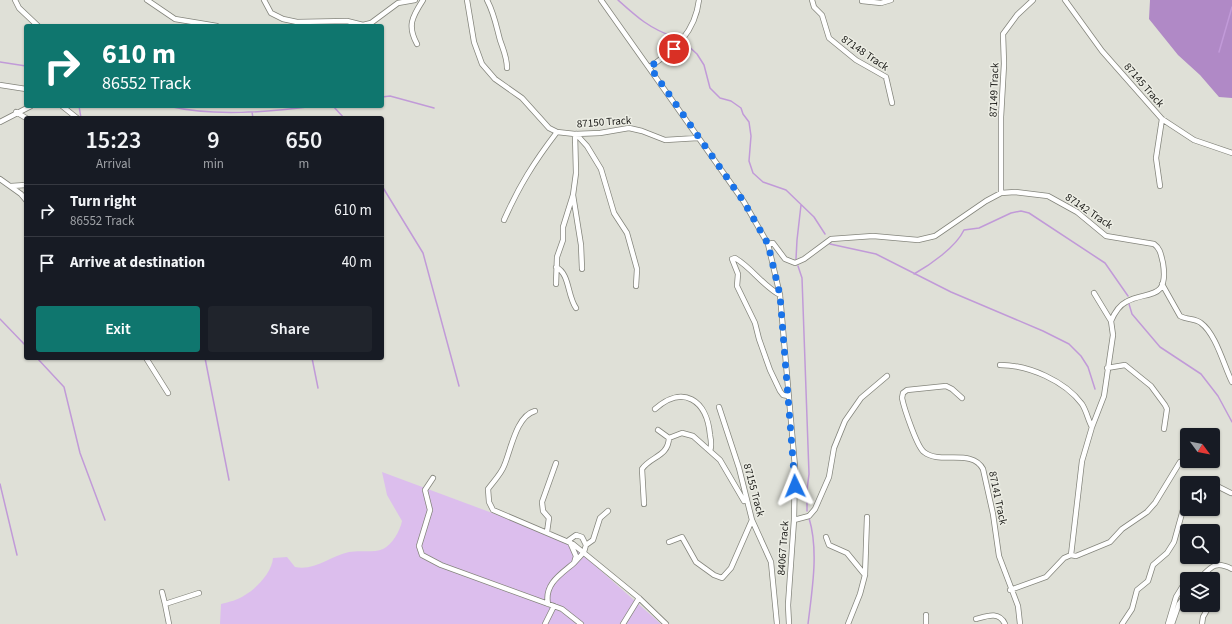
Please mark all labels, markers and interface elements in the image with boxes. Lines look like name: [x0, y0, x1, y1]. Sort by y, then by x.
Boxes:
pin: [657, 32, 691, 66]
street label: 87148 Track: [838, 32, 892, 75]
text: 610 m: [102, 34, 176, 74]
icon: arrive: [663, 38, 685, 60]
icon: right: [36, 40, 88, 92]
street label: 87145 Track: [1120, 60, 1168, 111]
street label: 87149 Track: [986, 62, 1002, 117]
text: 86552 Track: [102, 71, 191, 96]
street label: 87150 Track: [576, 113, 632, 131]
text: 15:23: [86, 123, 141, 158]
text: 9: [207, 123, 220, 158]
text: 650: [286, 123, 322, 158]
text: Arrival: [96, 155, 131, 173]
text: min: [203, 155, 224, 173]
text: m: [299, 155, 309, 173]
street label: 87142 Track: [1062, 190, 1116, 233]
text: Turn right: [70, 191, 136, 212]
icon: right: [36, 200, 58, 222]
text: 610 m: [334, 200, 372, 221]
text: 86552 Track: [70, 212, 134, 230]
icon: arrive: [36, 252, 58, 274]
text: Arrive at destination: [70, 252, 205, 273]
text: 40 m: [342, 252, 372, 273]
button: Exit: [36, 306, 200, 352]
button: Share: [208, 306, 372, 352]
north arrow: [1180, 428, 1220, 468]
map controls: [1180, 428, 1220, 612]
street label: 87155 Track: [740, 462, 768, 519]
position arrow: [774, 465, 816, 507]
street label: 87141 Track: [985, 470, 1011, 527]
button: sound: [1180, 476, 1220, 516]
street label: 84067 Track: [774, 520, 792, 576]
button: search: [1180, 524, 1220, 564]
button: layers: [1180, 572, 1220, 612]

